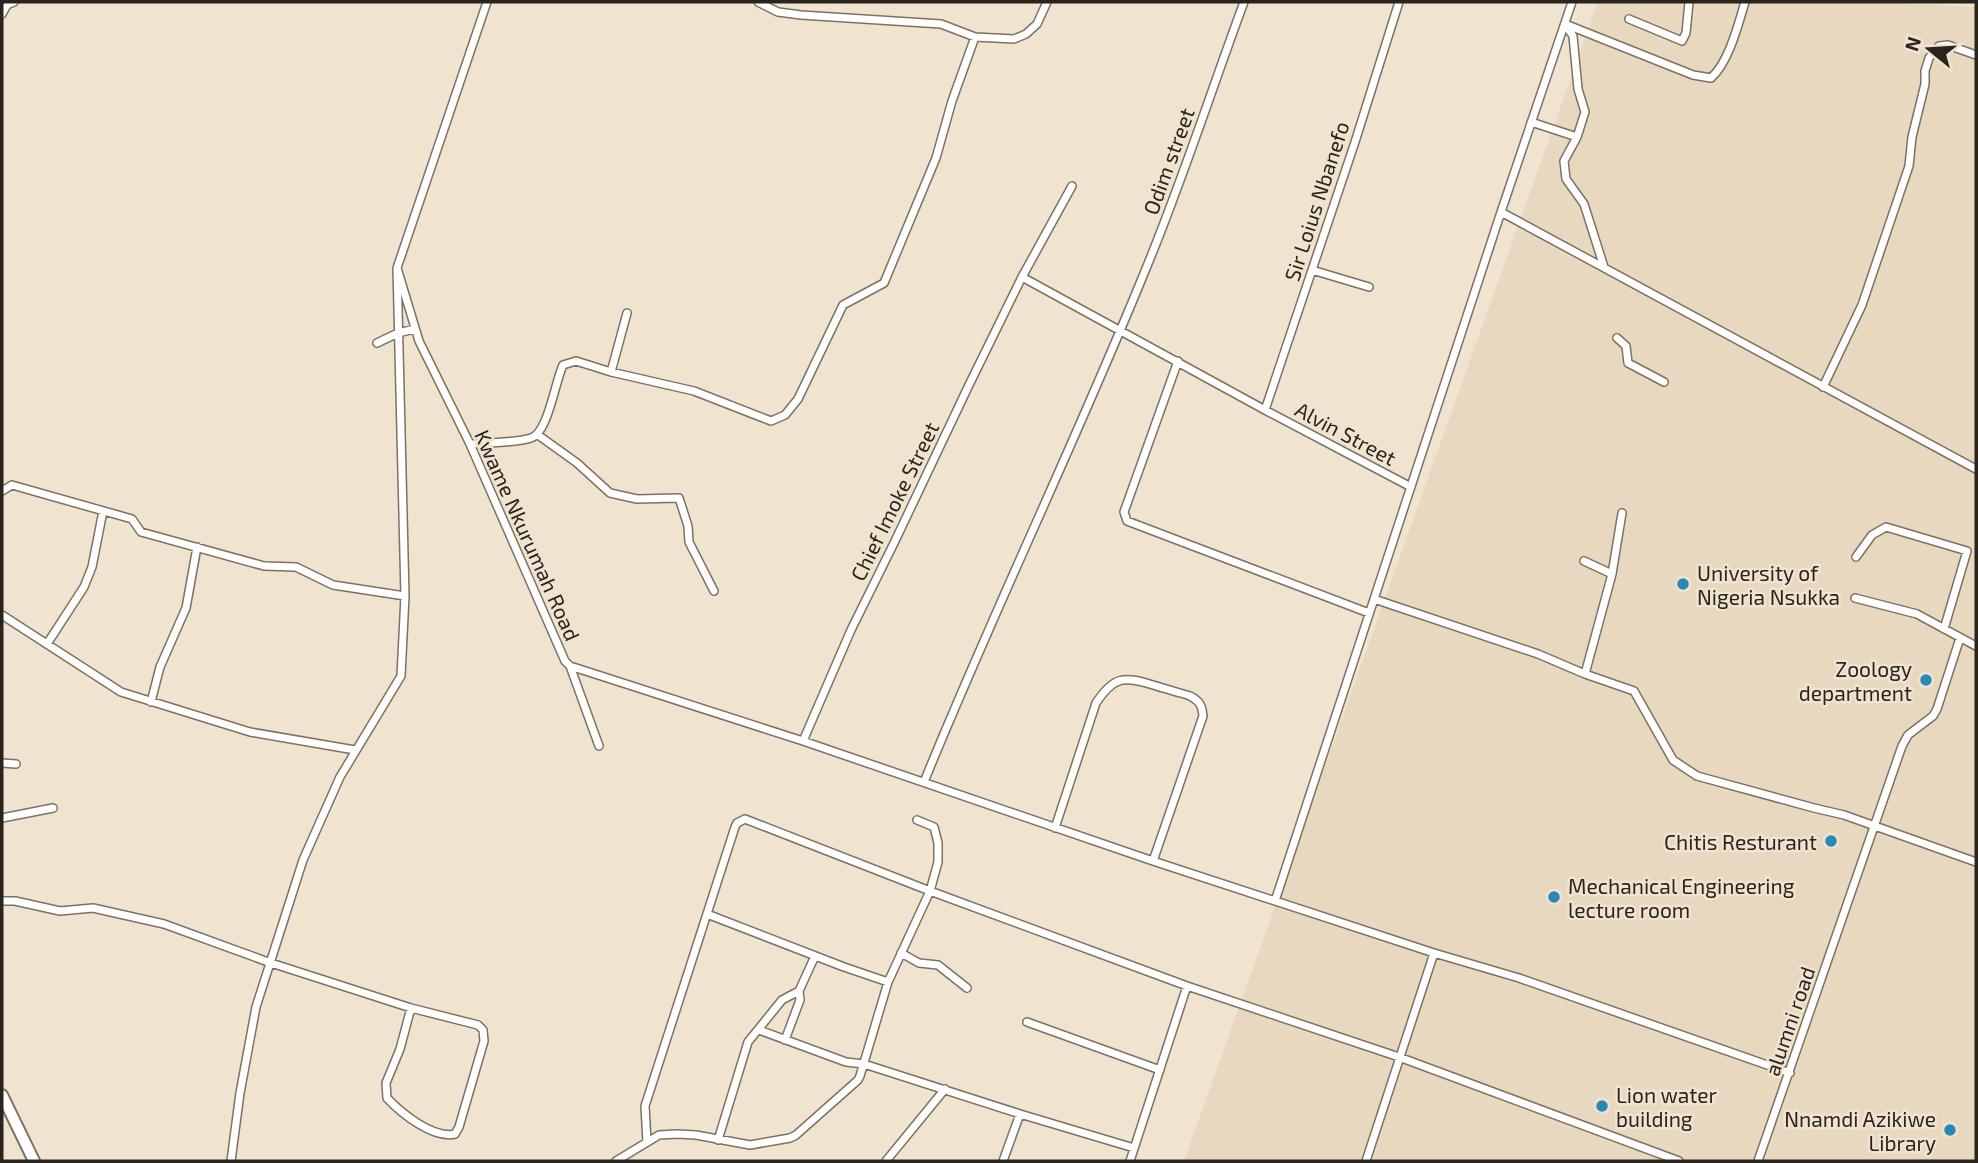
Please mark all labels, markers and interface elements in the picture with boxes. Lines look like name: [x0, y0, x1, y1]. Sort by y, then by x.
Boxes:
north arrow: [1894, 14, 1964, 84]
text: N: [1899, 34, 1925, 54]
street label: Odim street: [1137, 104, 1199, 218]
street label: Sir Loius Nbanefo: [1278, 118, 1354, 284]
street label: Alvin Street: [1291, 396, 1401, 470]
street label: Chief Imoke Street: [845, 418, 943, 584]
street label: Kwame Nkurumah Road: [470, 426, 586, 644]
place label: University of Nigeria Nsukka: [1697, 560, 1840, 609]
marker: University of Nigeria Nsukka: [1675, 576, 1691, 592]
place label: Zoology department: [1799, 656, 1912, 705]
marker: Zoology department: [1918, 672, 1934, 688]
place label: Chitis Resturant: [1664, 829, 1817, 854]
marker: Chitis Resturant: [1823, 833, 1839, 849]
place label: Mechanical Engineering lecture room: [1568, 873, 1795, 922]
marker: Mechanical Engineering lecture room: [1546, 889, 1562, 905]
street label: alumni road: [1759, 963, 1819, 1079]
place label: Lion water building: [1616, 1082, 1717, 1131]
marker: Lion water building: [1594, 1098, 1610, 1114]
place label: Nnamdi Azikiwe Library: [1784, 1106, 1936, 1155]
marker: Nnamdi Azikiwe Library: [1942, 1122, 1958, 1138]

